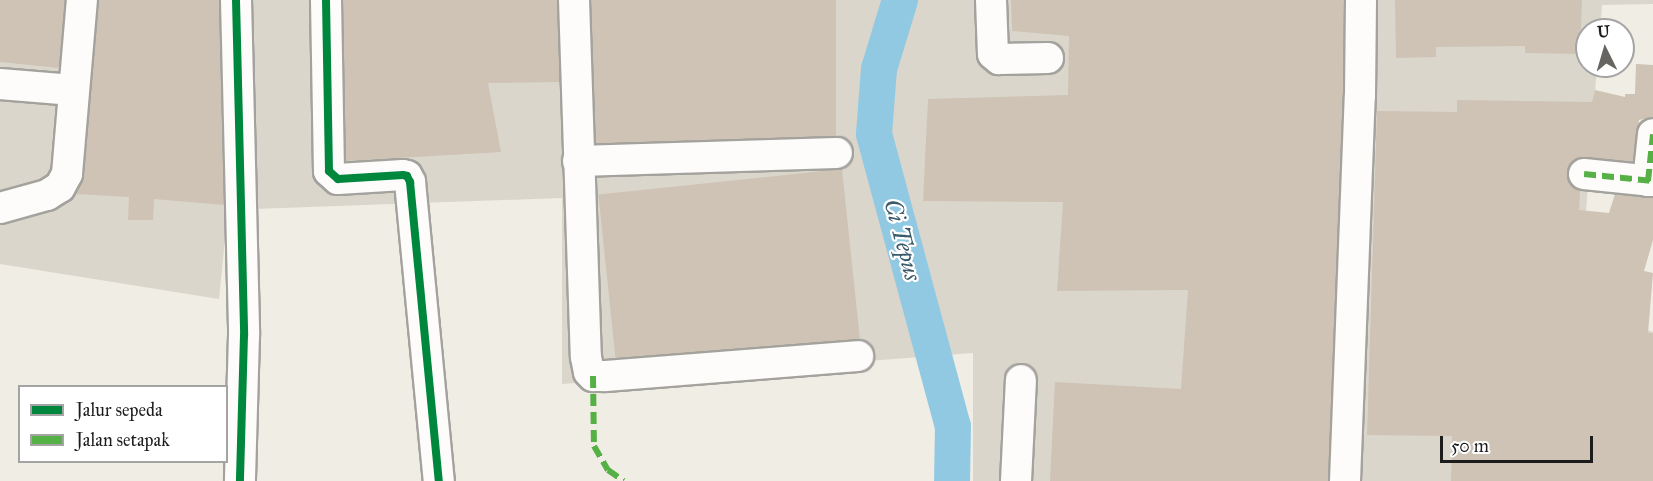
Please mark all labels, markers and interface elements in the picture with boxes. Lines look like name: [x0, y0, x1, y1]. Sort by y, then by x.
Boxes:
north arrow: [1575, 18, 1635, 78]
text: U: [1596, 22, 1611, 42]
water label: Ci Tepus: [877, 196, 927, 284]
legend: [18, 385, 228, 463]
text: Jalur sepeda: [76, 399, 163, 421]
scale bar: [1443, 424, 1596, 462]
text: Jalan setapak: [76, 429, 170, 451]
text: 50 m: [1451, 435, 1489, 457]

